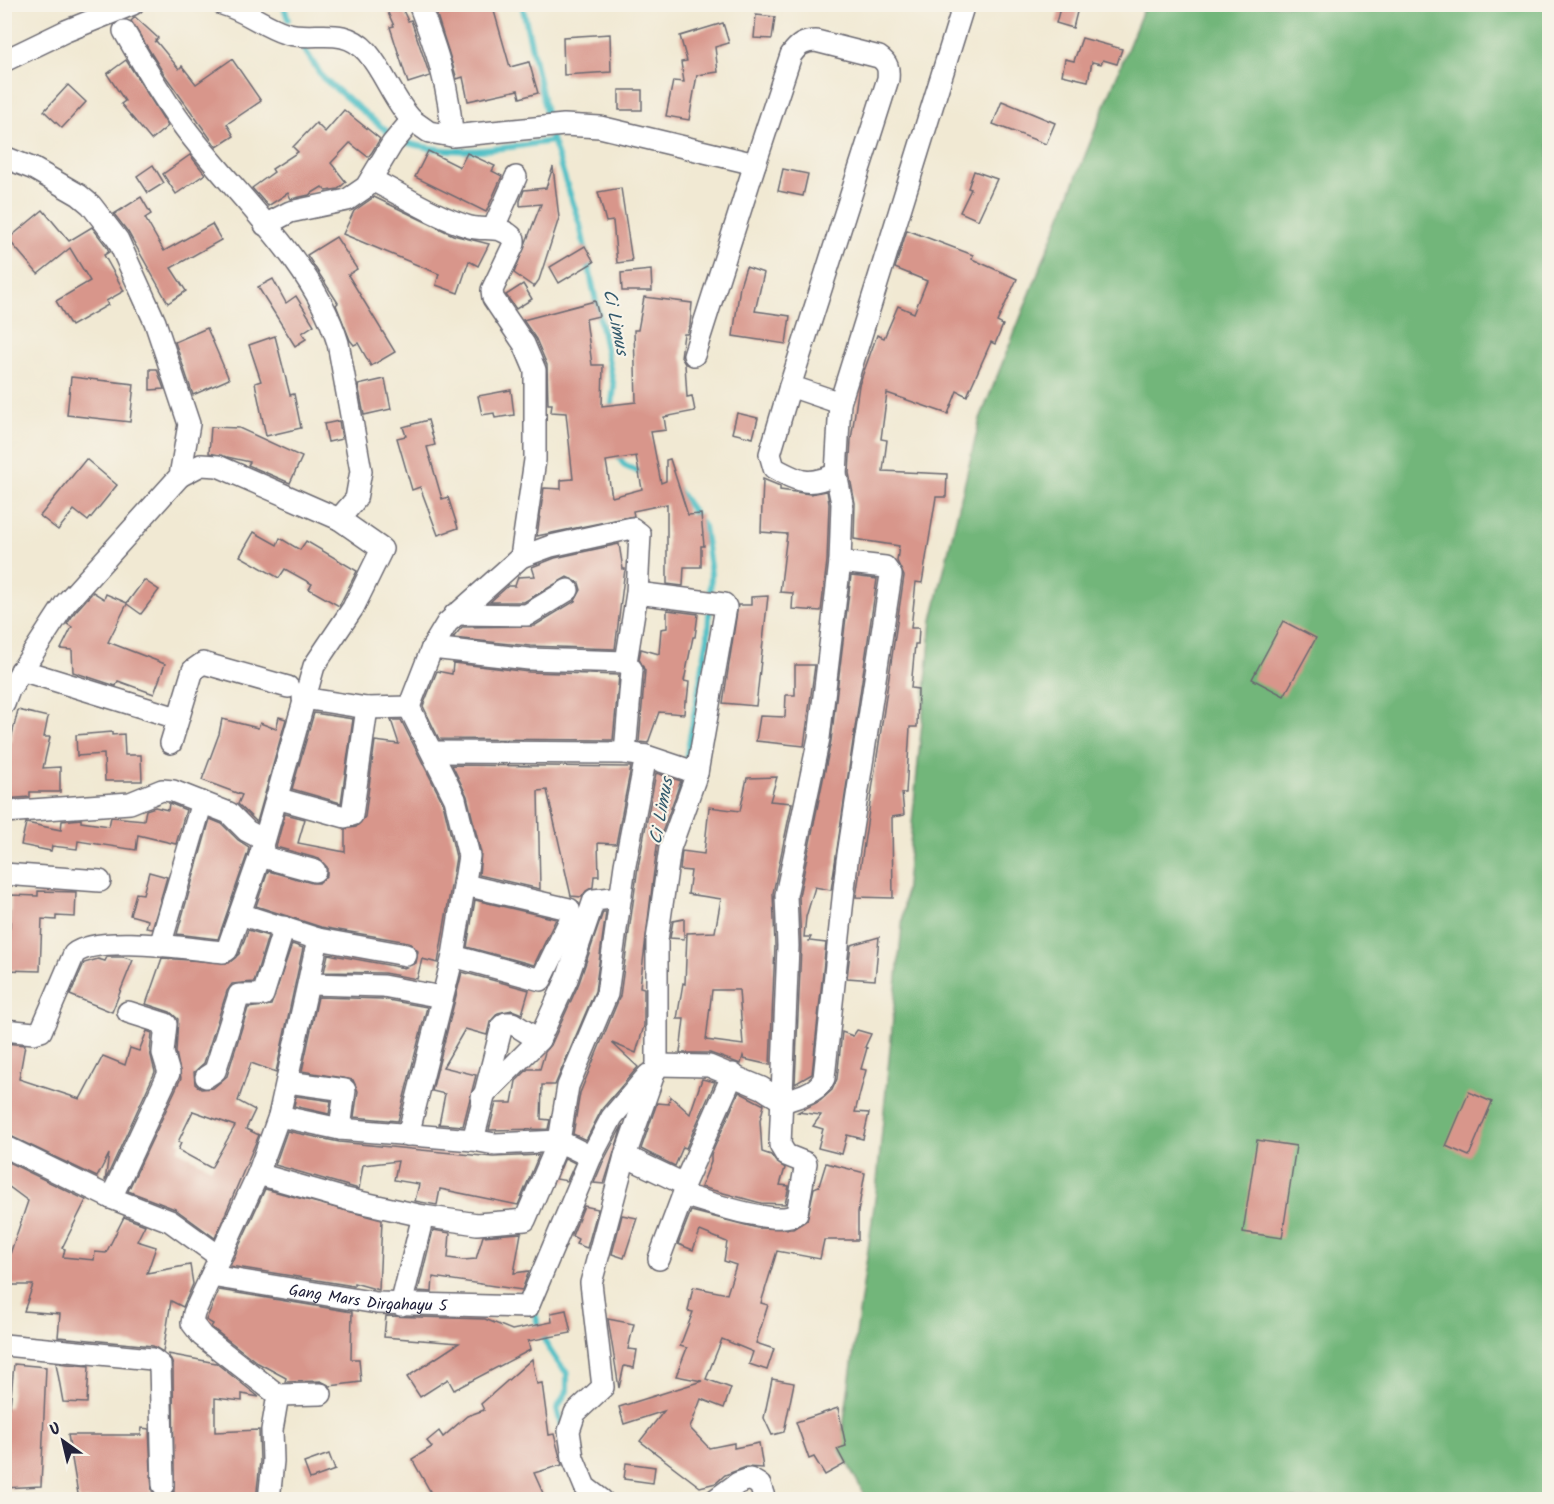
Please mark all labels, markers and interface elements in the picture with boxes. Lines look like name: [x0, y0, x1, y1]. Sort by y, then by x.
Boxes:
water label: Ci Limus: [593, 286, 636, 360]
water label: Ci Limus: [642, 773, 683, 847]
street label: Gang Mars Dirgahayu 5: [287, 1278, 449, 1319]
north arrow: [33, 1411, 93, 1471]
text: U: [45, 1417, 67, 1443]

